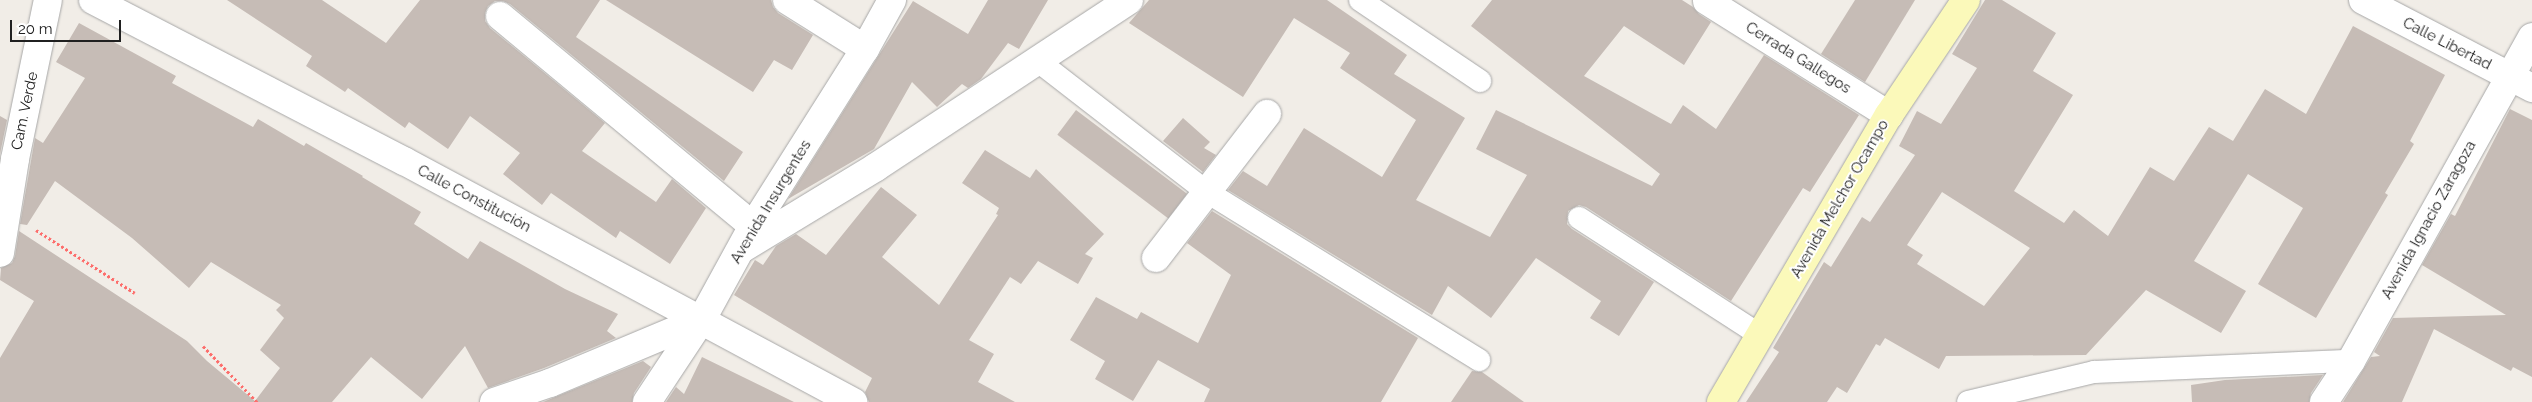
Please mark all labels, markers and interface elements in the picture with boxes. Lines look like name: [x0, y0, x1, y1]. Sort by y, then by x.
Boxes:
scale bar: [12, 10, 124, 42]
street label: Calle Libertad: [2400, 14, 2494, 74]
street label: Cerrada Gallegos: [1742, 18, 1854, 98]
text: 20 m: [18, 20, 53, 38]
street label: Cam. Verde: [8, 70, 42, 152]
street label: Avenida Melchor Ocampo: [1787, 117, 1893, 281]
street label: Avenida Insurgentes: [727, 137, 815, 267]
street label: Avenida Ignacio Zaragoza: [2378, 138, 2480, 302]
street label: Calle Constitución: [414, 162, 534, 236]

